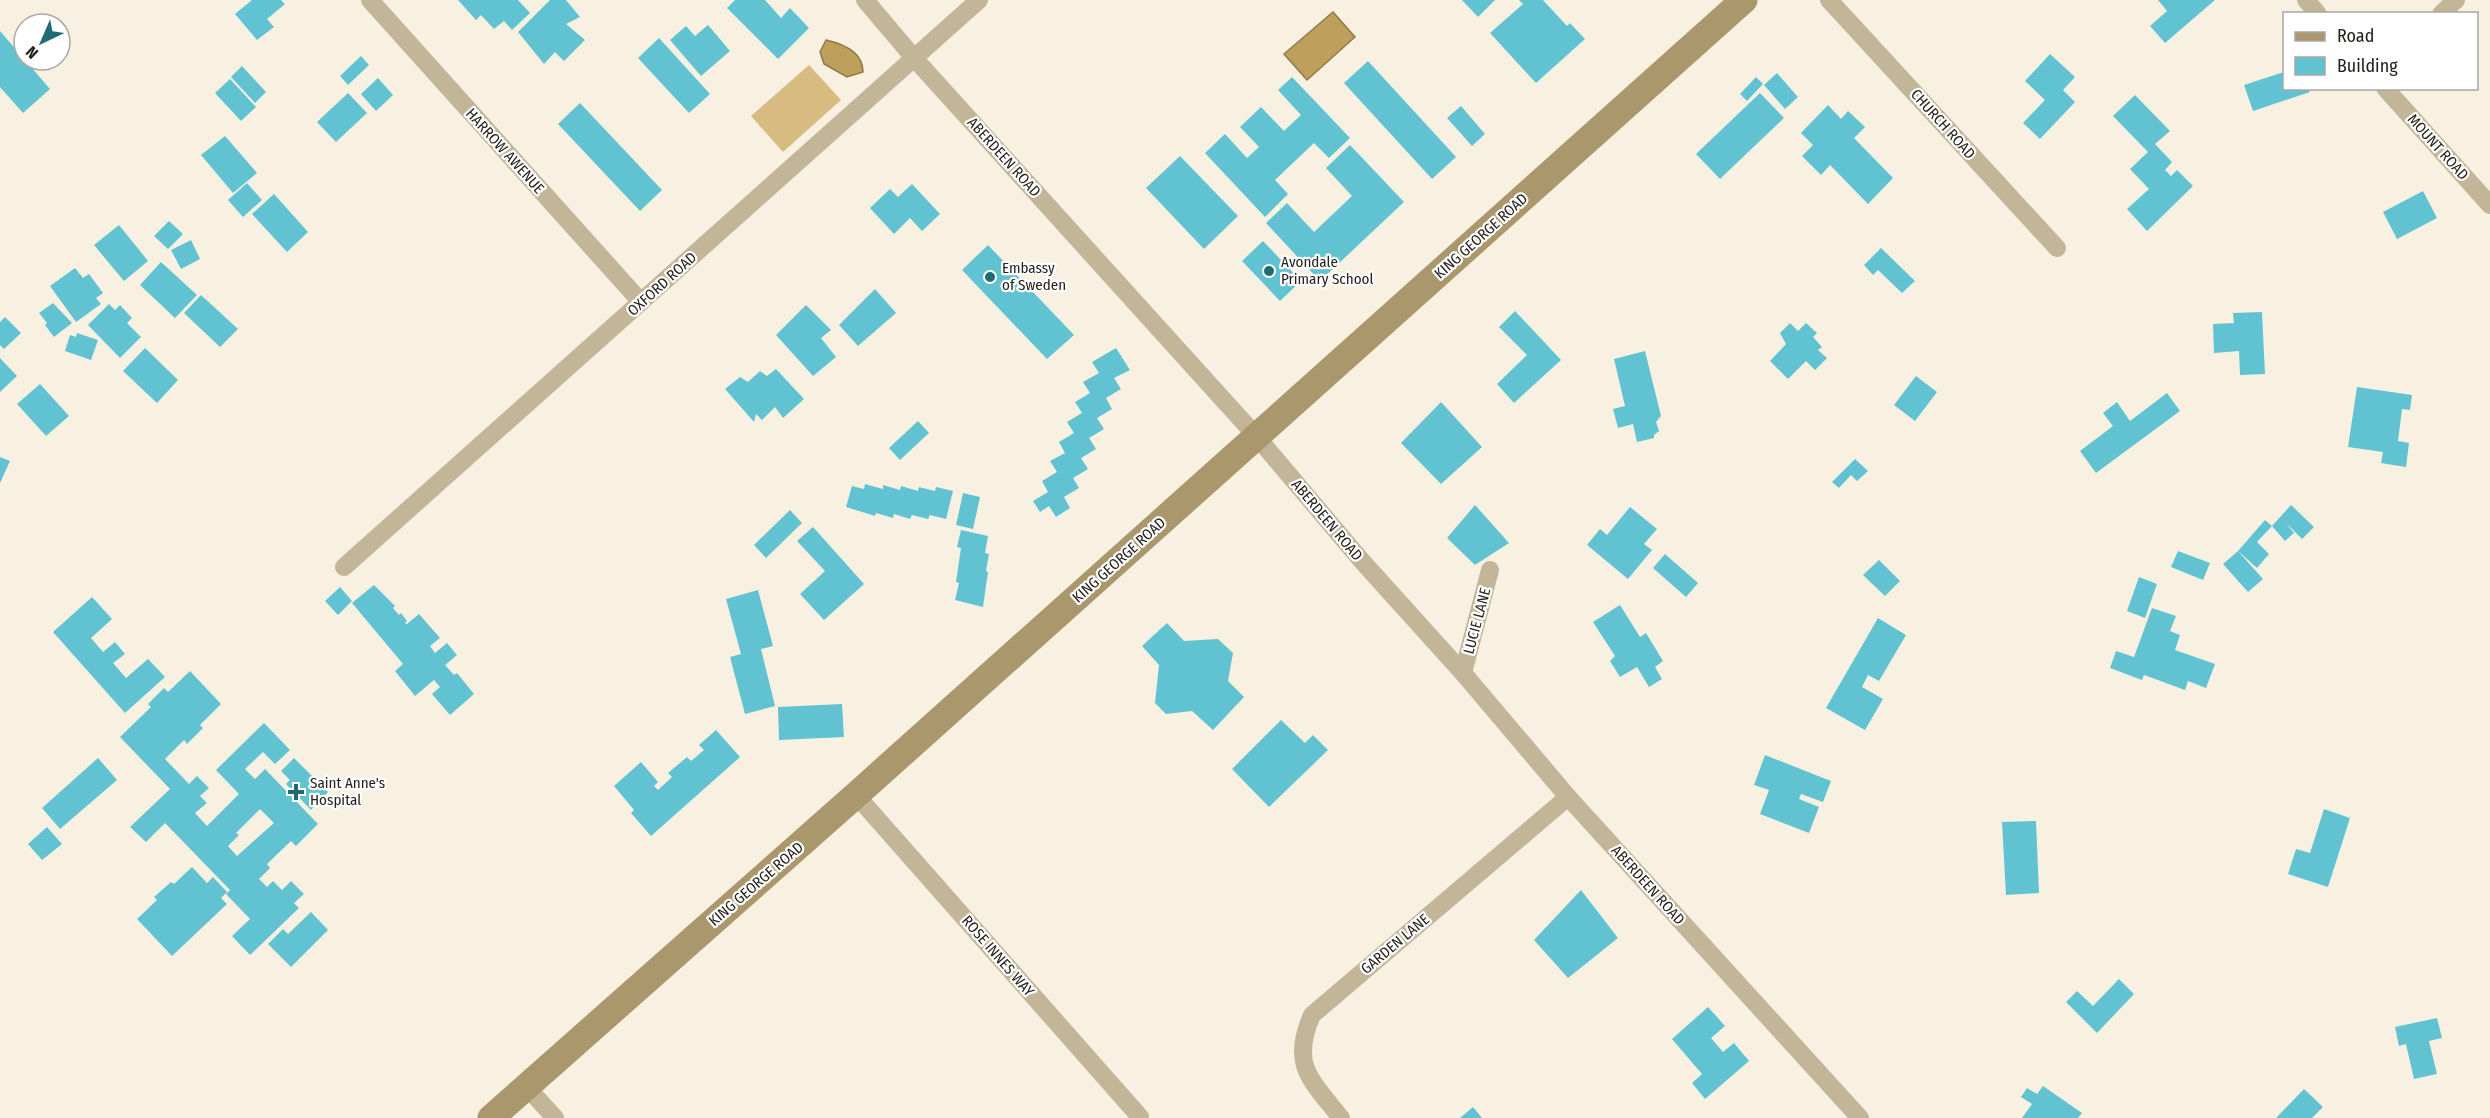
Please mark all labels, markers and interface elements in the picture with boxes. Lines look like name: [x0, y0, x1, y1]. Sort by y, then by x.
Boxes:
north arrow: [12, 12, 72, 72]
legend: [2283, 12, 2478, 90]
text: Road: [2337, 25, 2374, 47]
text: N: [22, 42, 42, 63]
text: Building: [2337, 55, 2398, 77]
street label: CHURCH ROAD: [1907, 85, 1979, 163]
street label: HARROW AWENUE: [462, 105, 548, 197]
street label: MOUNT ROAD: [2404, 110, 2472, 184]
street label: ABERDEEN ROAD: [964, 114, 1044, 200]
street label: KING GEORGE ROAD: [1431, 189, 1531, 283]
street label: OXFORD ROAD: [624, 248, 700, 320]
place label: Avondale Primary School: [1281, 253, 1373, 288]
place label: Embassy of Sweden: [1002, 259, 1066, 294]
marker: Avondale Primary School: [1262, 264, 1276, 278]
marker: Embassy of Sweden: [983, 270, 997, 284]
street label: ABERDEEN ROAD: [1288, 476, 1366, 564]
street label: KING GEORGE ROAD: [1069, 513, 1169, 607]
street label: LUCIE LANE: [1460, 586, 1494, 656]
place label: Saint Anne's Hospital: [310, 774, 385, 809]
marker: Saint Anne's Hospital: [287, 783, 305, 801]
street label: KING GEORGE ROAD: [705, 838, 807, 930]
street label: ABERDEEN ROAD: [1608, 842, 1688, 928]
street label: GARDEN LANE: [1357, 910, 1433, 978]
street label: ROSE INNES WAY: [958, 912, 1038, 1001]

